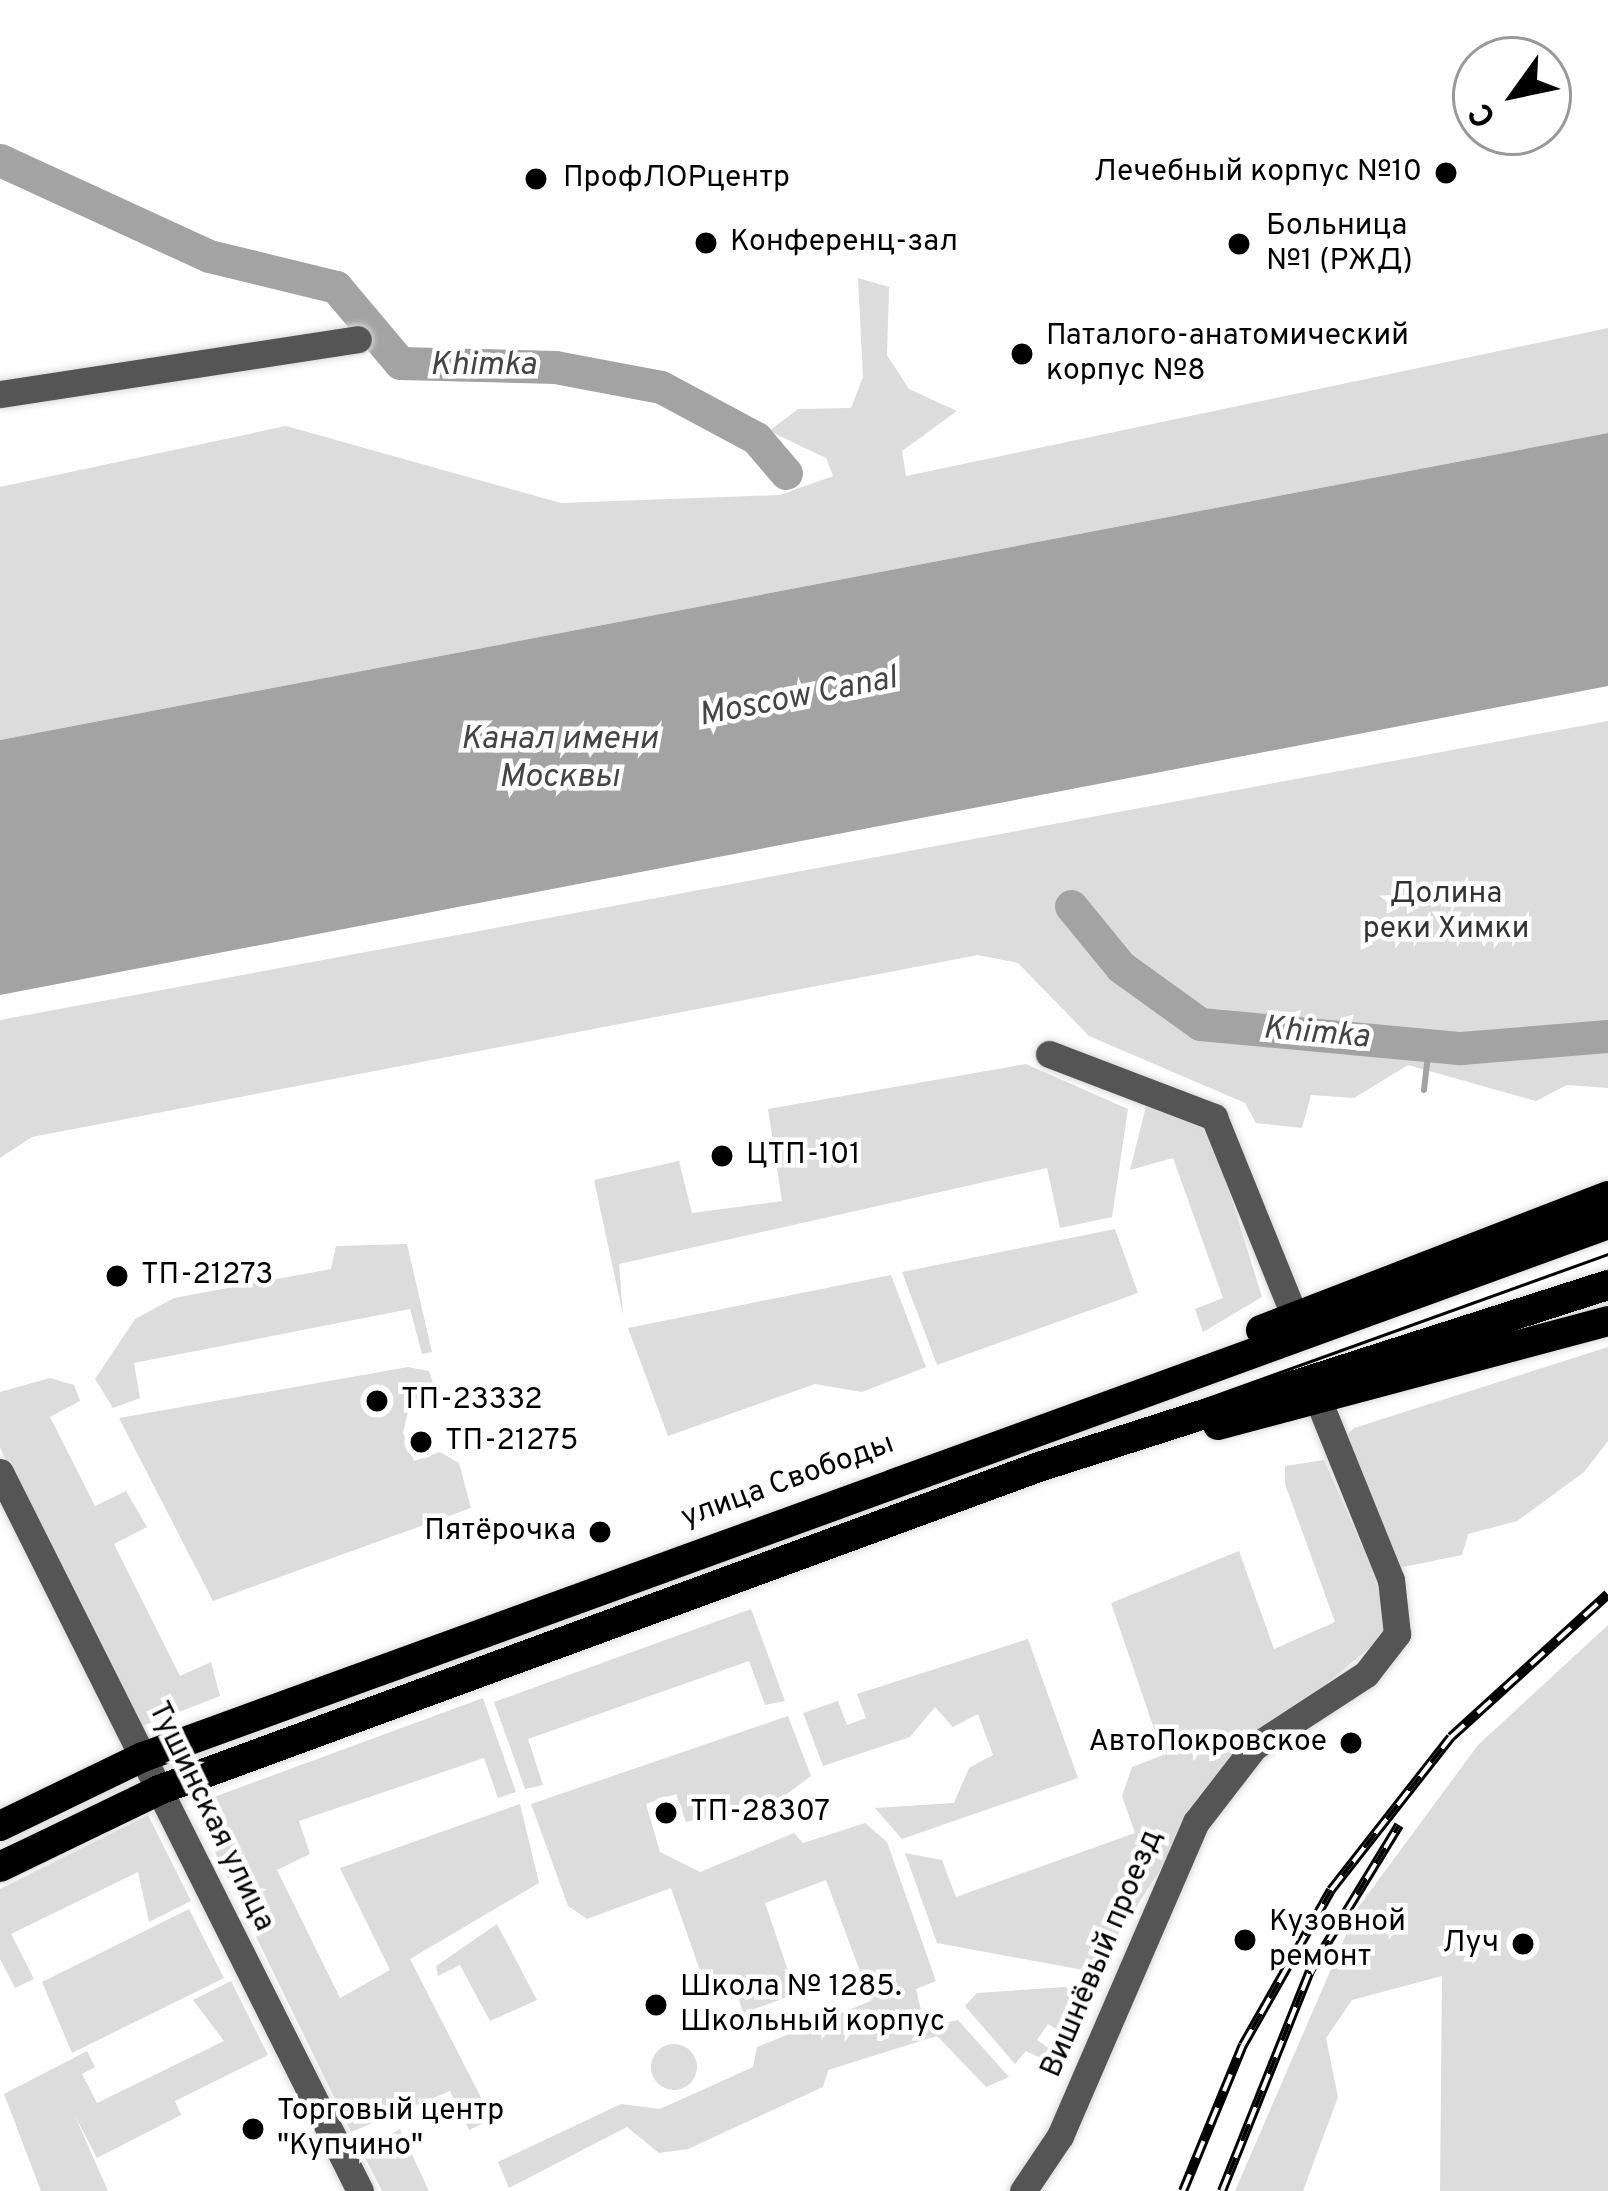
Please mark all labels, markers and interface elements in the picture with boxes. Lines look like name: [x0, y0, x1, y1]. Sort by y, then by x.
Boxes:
north arrow: [1452, 36, 1572, 156]
text: С: [1461, 94, 1508, 134]
place label: Лечебный корпус №10: [1094, 155, 1422, 191]
marker: Лечебный корпус №10: [1433, 160, 1459, 186]
place label: ПрофЛОРцентр: [563, 161, 790, 197]
marker: ПрофЛОРцентр: [520, 163, 552, 195]
place label: Больница №1 (РЖД): [1266, 209, 1413, 280]
place label: Конференц-зал: [730, 225, 958, 261]
marker: Больница №1 (РЖД): [1223, 228, 1255, 260]
marker: Конференц-зал: [693, 230, 719, 256]
place label: Паталого-анатомический корпус №8: [1046, 319, 1409, 389]
marker: Паталого-анатомический корпус №8: [1009, 341, 1035, 367]
water label: Khimka: [430, 347, 536, 387]
water label: Moscow Canal: [696, 660, 900, 738]
water label: Канал имени Москвы: [460, 721, 658, 799]
park label: Долина реки Химки: [1363, 877, 1529, 948]
water label: Khimka: [1261, 1011, 1371, 1059]
place label: ЦТП-101: [746, 1138, 861, 1174]
marker: ЦТП-101: [709, 1143, 735, 1169]
place label: ТП-21273: [141, 1258, 273, 1294]
marker: ТП-21273: [104, 1263, 130, 1289]
place label: ТП-23332: [401, 1383, 543, 1419]
marker: ТП-23332: [364, 1388, 390, 1414]
place label: ТП-21275: [445, 1424, 578, 1460]
street label: улица Свободы: [677, 1427, 899, 1537]
marker: ТП-21275: [408, 1429, 434, 1455]
place label: Пятёрочка: [424, 1514, 576, 1550]
marker: Пятёрочка: [587, 1519, 613, 1545]
street label: Тушинская улица: [139, 1696, 281, 1938]
place label: АвтоПокровское: [1088, 1725, 1327, 1761]
marker: АвтоПокровское: [1338, 1730, 1364, 1756]
place label: ТП-28307: [690, 1795, 830, 1831]
marker: ТП-28307: [653, 1800, 679, 1826]
street label: Вишнёвый проезд: [1035, 1825, 1171, 2083]
place label: Кузовной ремонт: [1269, 1905, 1406, 1976]
place label: Луч: [1442, 1926, 1499, 1962]
marker: Кузовной ремонт: [1232, 1927, 1258, 1953]
marker: Луч: [1510, 1931, 1536, 1957]
place label: Школа № 1285. Школьный корпус: [680, 1970, 945, 2040]
marker: Школа № 1285. Школьный корпус: [643, 1992, 669, 2018]
place label: Торговый центр "Купчино": [277, 2094, 504, 2164]
marker: Торговый центр "Купчино": [240, 2116, 266, 2142]

